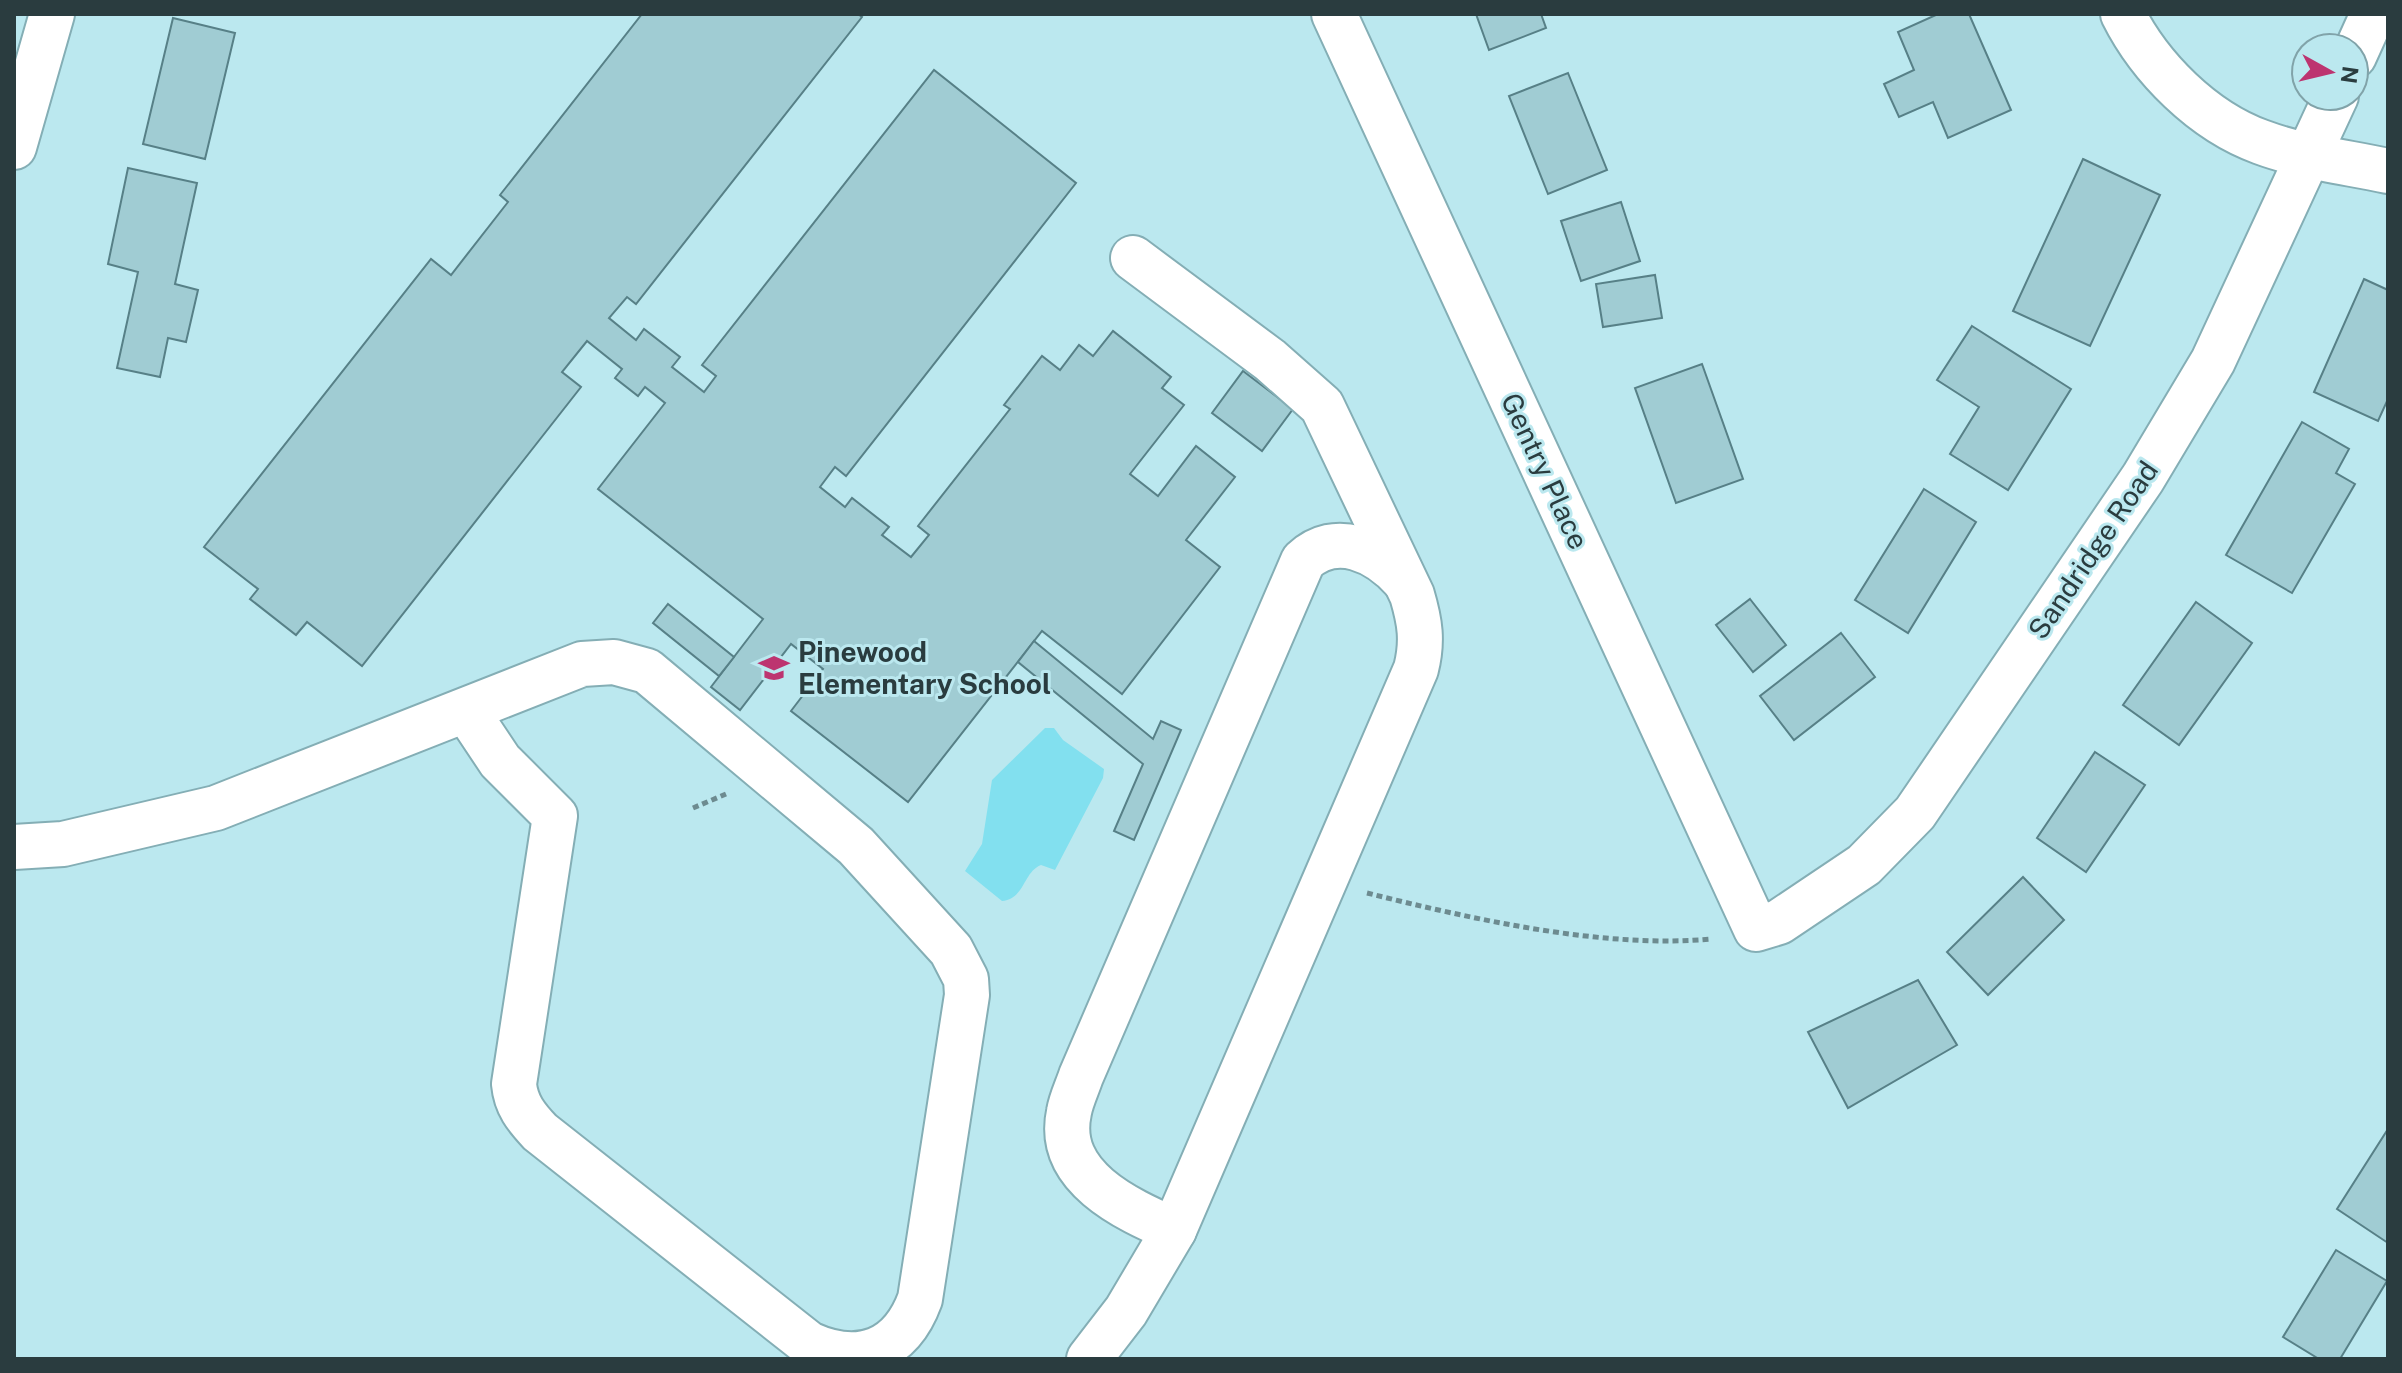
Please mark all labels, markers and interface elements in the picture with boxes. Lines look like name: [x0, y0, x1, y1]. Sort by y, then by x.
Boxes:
north arrow: [2290, 32, 2370, 112]
text: N: [2336, 64, 2364, 85]
street label: Gentry Place: [1495, 387, 1596, 554]
street label: Sandridge Road: [2021, 454, 2164, 645]
place label: Pinewood Elementary School: [798, 635, 1051, 700]
school or university icon: Pinewood Elementary School: [757, 651, 791, 685]

